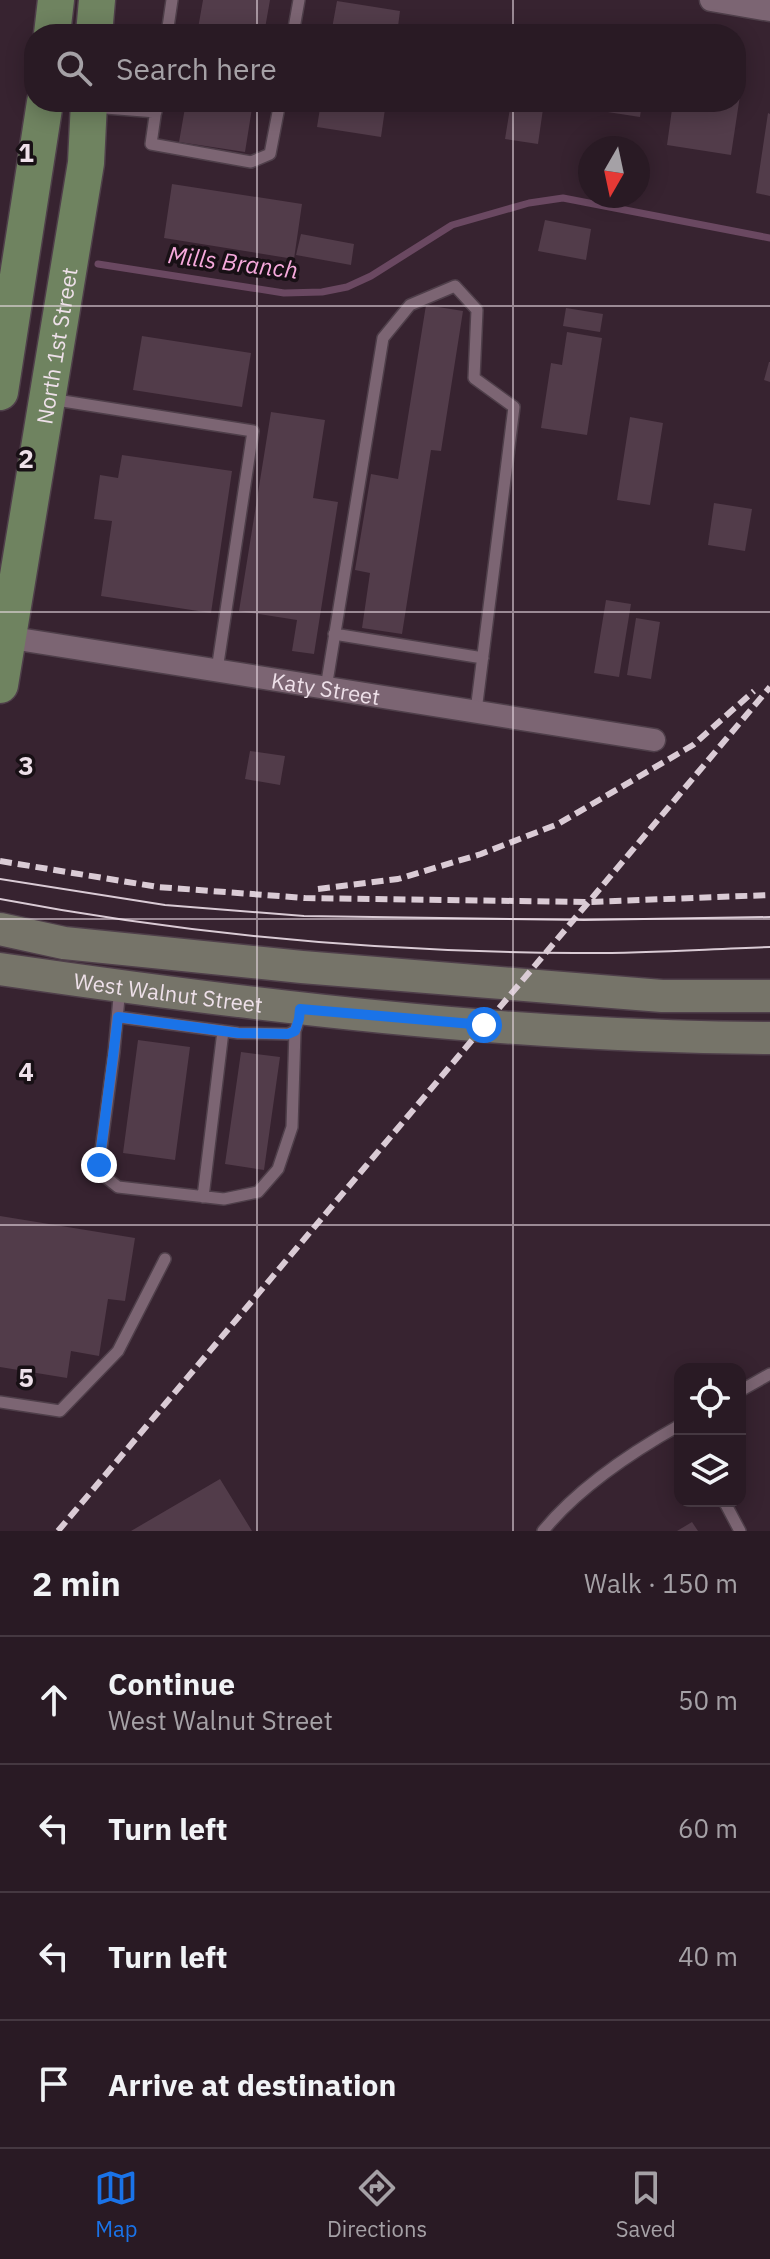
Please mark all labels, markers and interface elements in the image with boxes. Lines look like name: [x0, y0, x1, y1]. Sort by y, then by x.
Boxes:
search box: [24, 24, 746, 112]
icon: search: [52, 46, 96, 90]
text: Search here: [116, 49, 277, 88]
text: 1: [18, 135, 34, 169]
north arrow: [578, 136, 650, 208]
water label: Mills Branch: [166, 238, 300, 286]
street label: North 1st Street: [29, 265, 83, 426]
text: 2: [18, 441, 34, 475]
street label: Katy Street: [269, 665, 382, 711]
text: 3: [18, 748, 34, 782]
street label: West Walnut Street: [72, 965, 265, 1018]
route start: [466, 1007, 502, 1043]
text: 4: [18, 1054, 34, 1088]
route end: [81, 1147, 117, 1183]
text: 5: [18, 1360, 34, 1394]
map controls: [674, 1363, 746, 1507]
button: locate: [674, 1363, 746, 1435]
button: layers: [674, 1435, 746, 1507]
text: 2 min: [32, 1561, 121, 1605]
text: Walk · 150 m: [584, 1566, 738, 1600]
text: Continue: [108, 1664, 235, 1703]
icon: ahead: [32, 1678, 76, 1722]
text: 50 m: [678, 1683, 738, 1717]
text: West Walnut Street: [108, 1703, 333, 1737]
icon: left: [32, 1806, 76, 1850]
text: Turn left: [108, 1809, 227, 1848]
text: 60 m: [678, 1811, 738, 1845]
icon: left: [32, 1934, 76, 1978]
text: Turn left: [108, 1937, 227, 1976]
text: 40 m: [678, 1939, 738, 1973]
icon: arrive: [32, 2062, 76, 2106]
text: Arrive at destination: [108, 2065, 396, 2104]
tab: Map: [94, 2166, 138, 2243]
tab: Directions: [327, 2166, 427, 2243]
tab: Saved: [616, 2166, 676, 2243]

